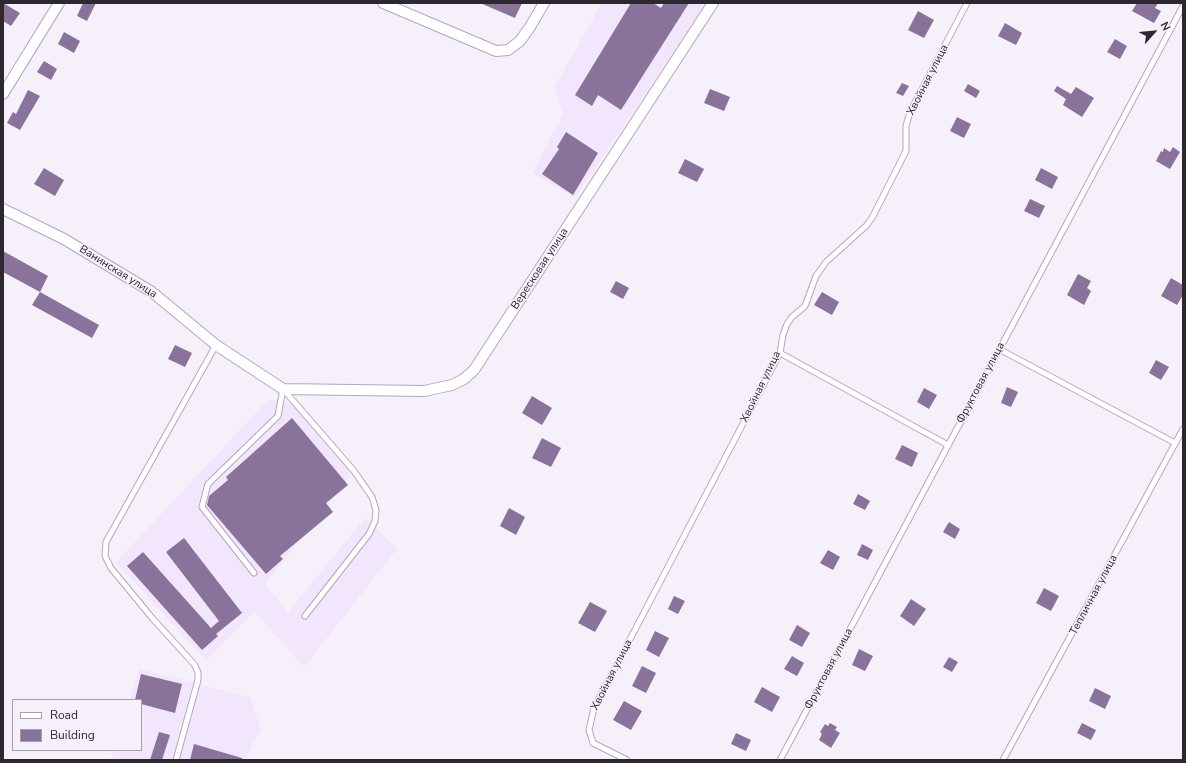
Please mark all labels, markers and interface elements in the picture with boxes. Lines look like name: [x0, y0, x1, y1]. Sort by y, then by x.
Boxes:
north arrow: [1134, 12, 1174, 52]
text: N: [1157, 19, 1174, 33]
street label: Хвойная улица: [904, 42, 952, 118]
street label: Вересковая улица: [509, 226, 571, 312]
street label: Ванинская улица: [77, 243, 159, 301]
street label: Фруктовая улица: [954, 340, 1008, 426]
street label: Хвойная улица: [738, 349, 784, 425]
street label: Тепличная улица: [1067, 553, 1121, 637]
street label: Фруктовая улица: [802, 626, 856, 712]
street label: Хвойная улица: [588, 637, 636, 713]
legend: [12, 699, 142, 751]
text: Road: [50, 707, 78, 723]
text: Building: [50, 727, 95, 743]

